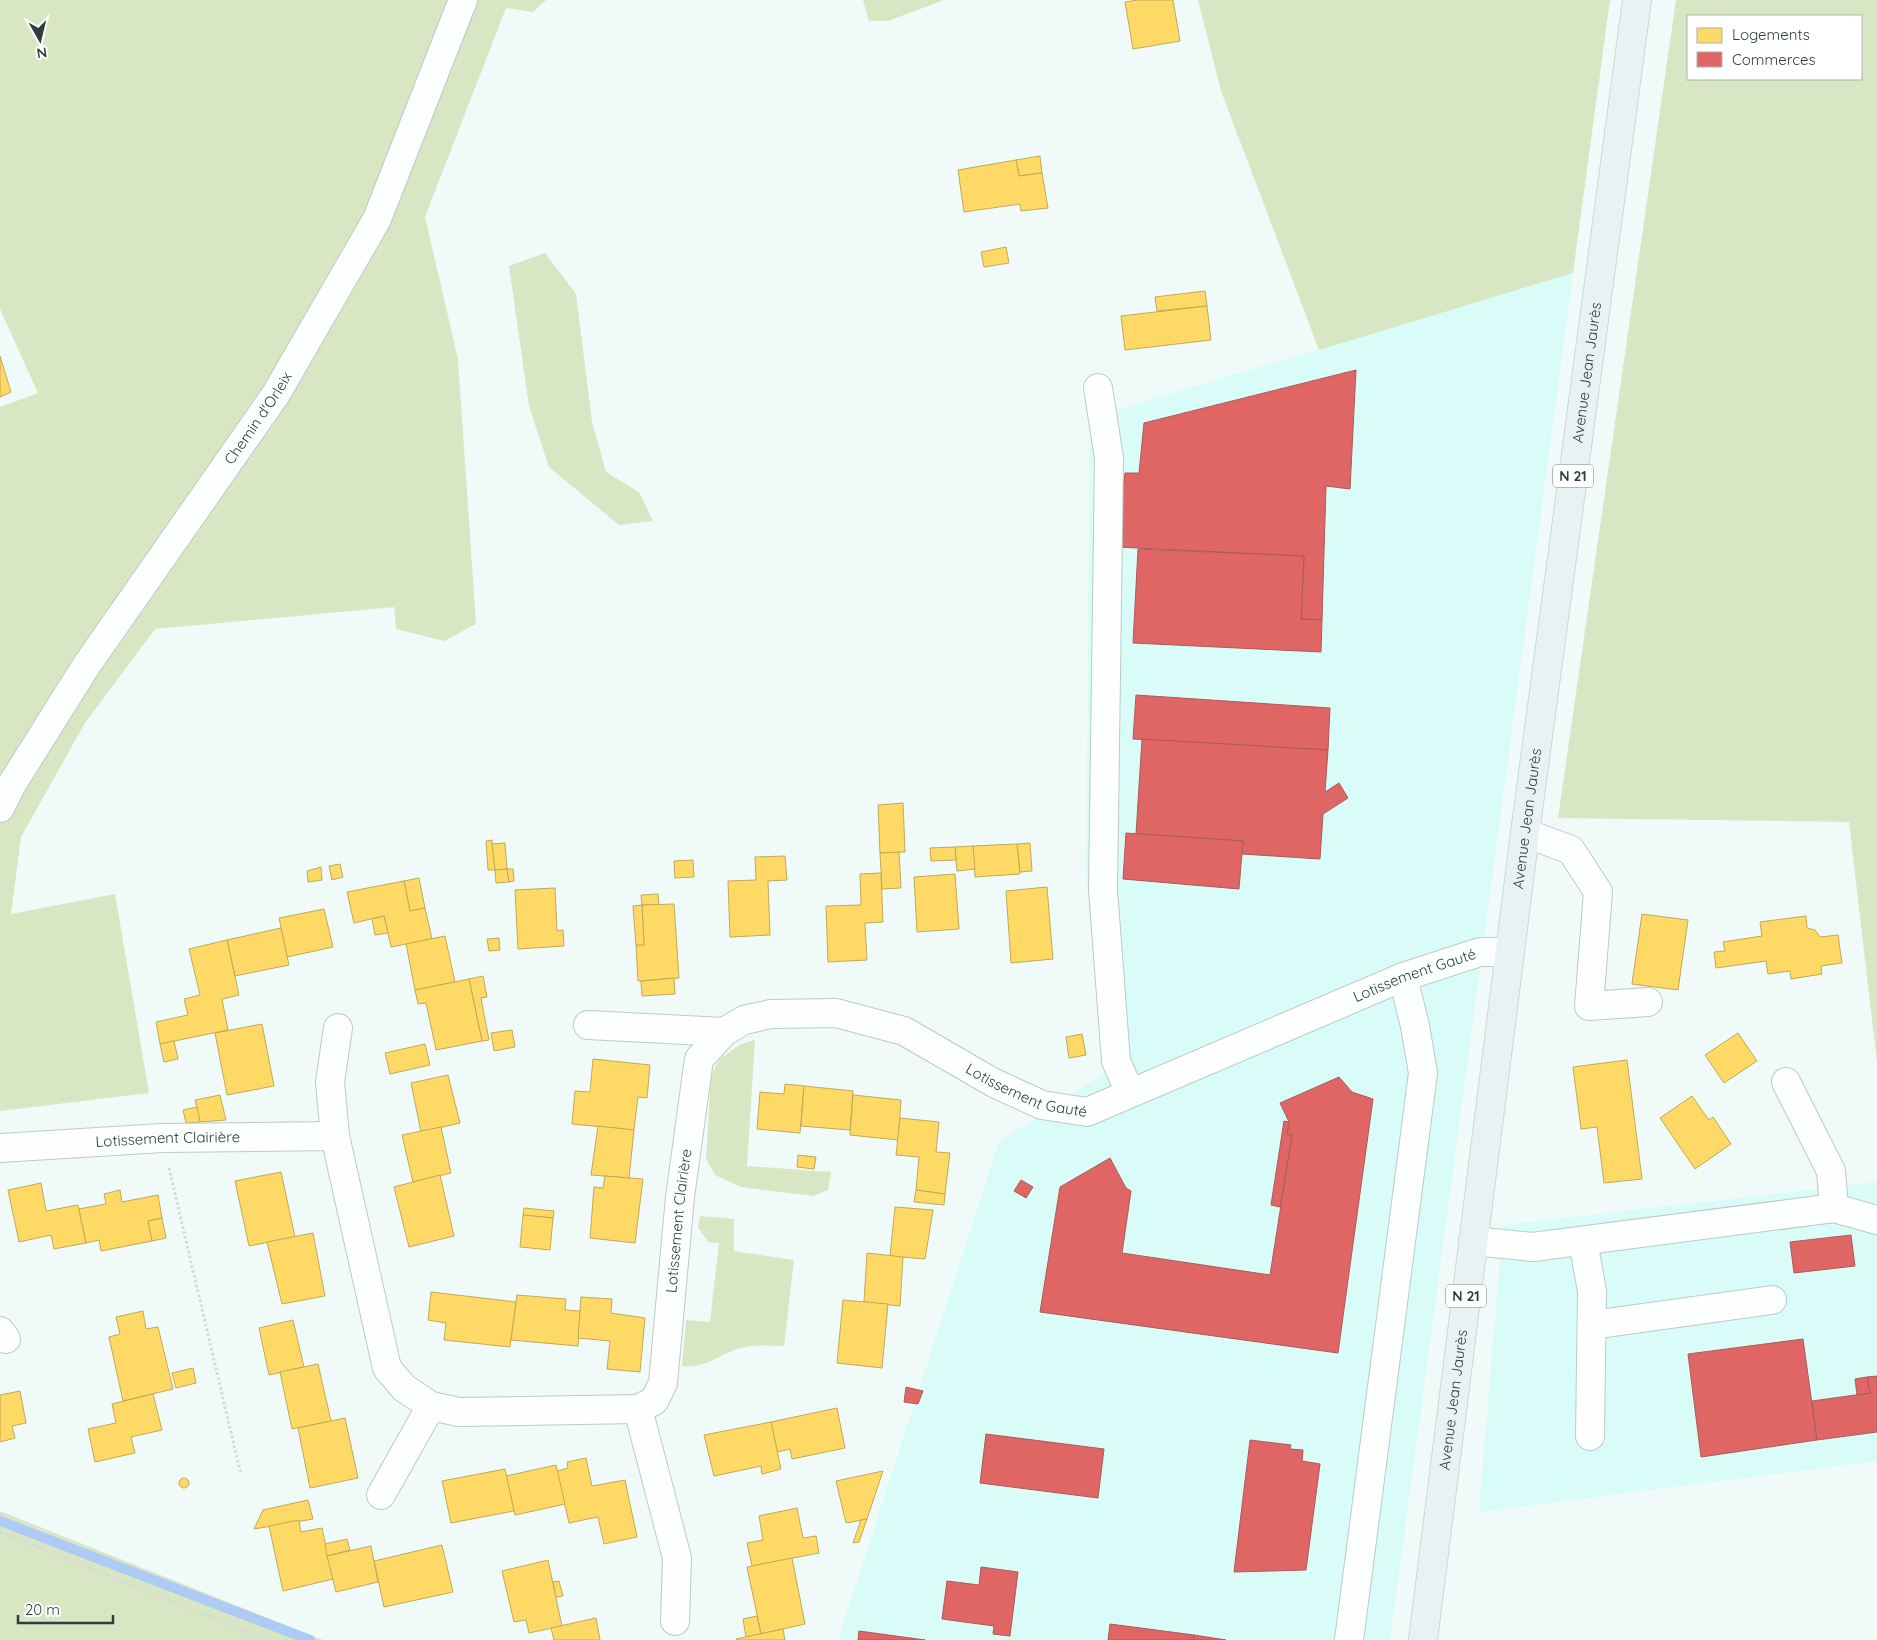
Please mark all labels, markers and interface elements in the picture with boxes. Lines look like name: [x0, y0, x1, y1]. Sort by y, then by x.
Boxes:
north arrow: [15, 15, 65, 65]
legend: [1687, 15, 1862, 80]
text: Logements: [1732, 25, 1810, 44]
text: N: [35, 43, 48, 63]
text: Commerces: [1732, 50, 1815, 69]
street label: Avenue Jean Jaurès: [1568, 301, 1605, 444]
street label: Chemin d'Orleix: [220, 368, 296, 468]
road number: N 21: [1553, 464, 1593, 488]
street label: Avenue Jean Jaurès: [1508, 747, 1545, 890]
street label: Lotissement Gauté: [1350, 944, 1478, 1006]
street label: Lotissement Gauté: [962, 1059, 1089, 1121]
street label: Lotissement Clairière: [95, 1127, 240, 1151]
street label: Lotissement Clairière: [661, 1147, 696, 1294]
road number: N 21: [1446, 1284, 1486, 1308]
street label: Avenue Jean Jaurès: [1435, 1328, 1471, 1471]
scale bar: [18, 1592, 112, 1624]
text: 20 m: [25, 1600, 60, 1619]

